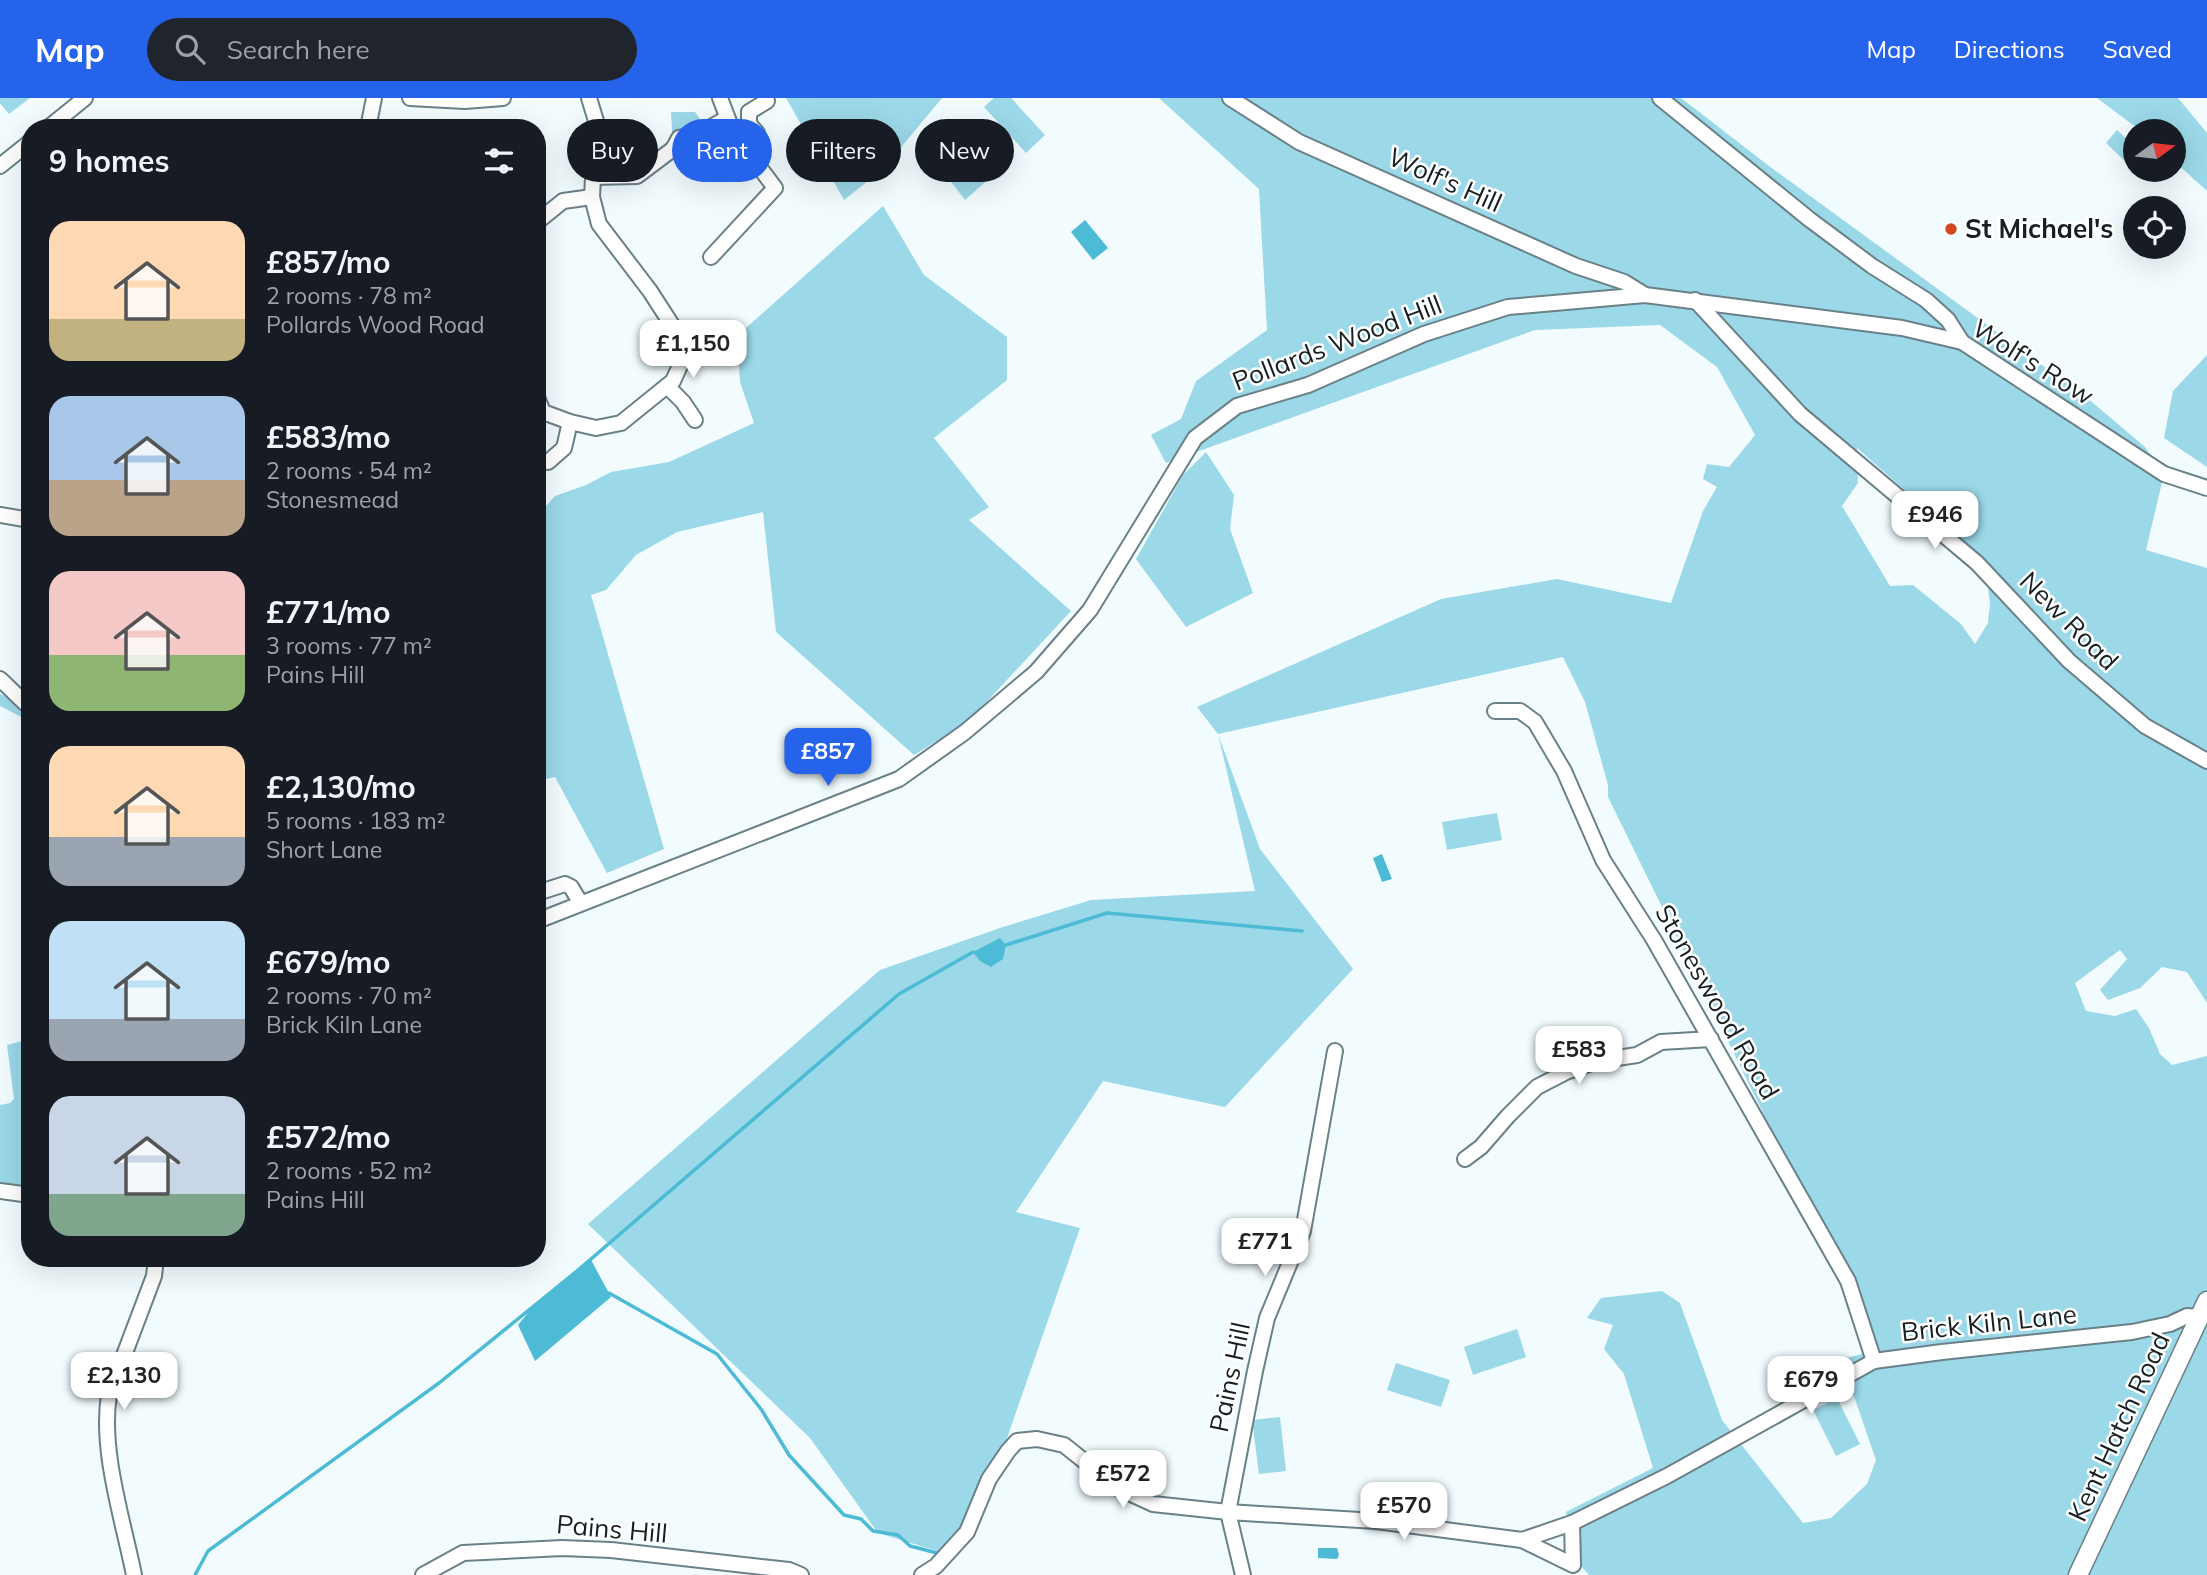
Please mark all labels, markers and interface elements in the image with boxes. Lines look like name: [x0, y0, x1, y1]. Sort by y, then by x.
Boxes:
search box: [147, 18, 637, 81]
text: Map: [35, 29, 105, 70]
icon: search: [171, 30, 209, 68]
text: Search here: [227, 33, 370, 66]
text: Map: [1866, 34, 1916, 64]
text: Directions: [1954, 34, 2065, 64]
text: Saved: [2103, 34, 2172, 64]
chip: Buy: [567, 119, 658, 182]
chip: Rent: [672, 119, 772, 182]
chip: Filters: [786, 119, 901, 182]
chip: New: [915, 119, 1014, 182]
north arrow: [2123, 119, 2186, 182]
map controls: [2123, 119, 2186, 259]
street label: Wolf's Hill: [1383, 140, 1507, 219]
text: 9 homes: [49, 142, 170, 180]
icon: filters: [480, 142, 518, 180]
button: locate: [2123, 196, 2186, 259]
place label: St Michael's: [1965, 212, 2113, 245]
marker: St Michael's: [1943, 221, 1959, 237]
text: £857/mo: [266, 243, 390, 281]
icon: home: [105, 249, 189, 333]
text: 2 rooms · 78 m²: [266, 281, 432, 310]
street label: Pollards Wood Hill: [1227, 287, 1446, 398]
text: Pollards Wood Road: [266, 310, 484, 339]
street label: Wolf's Row: [1966, 311, 2100, 412]
pin: £1,150: [636, 320, 750, 380]
text: £1,150: [656, 328, 730, 357]
text: £583/mo: [266, 418, 390, 456]
icon: home: [105, 424, 189, 508]
text: 2 rooms · 54 m²: [266, 456, 432, 485]
text: Stonesmead: [266, 485, 399, 514]
pin: £946: [1894, 491, 1976, 551]
text: £946: [1907, 499, 1963, 528]
street label: New Road: [2013, 564, 2126, 677]
text: £771/mo: [266, 593, 390, 631]
icon: home: [105, 599, 189, 683]
text: 3 rooms · 77 m²: [266, 631, 432, 660]
text: Pains Hill: [266, 660, 365, 689]
pin: £857: [787, 728, 869, 788]
text: £857: [800, 736, 856, 765]
text: £2,130/mo: [266, 768, 416, 806]
icon: home: [105, 774, 189, 858]
text: 5 rooms · 183 m²: [266, 806, 446, 835]
text: Short Lane: [266, 835, 382, 864]
street label: Stoneswood Road: [1648, 898, 1787, 1105]
text: £679/mo: [266, 943, 390, 981]
icon: home: [105, 949, 189, 1033]
text: 2 rooms · 70 m²: [266, 981, 432, 1010]
text: Brick Kiln Lane: [266, 1010, 422, 1039]
pin: £583: [1538, 1026, 1620, 1086]
text: £583: [1551, 1034, 1607, 1063]
text: £572/mo: [266, 1118, 390, 1156]
icon: home: [105, 1124, 189, 1208]
text: 2 rooms · 52 m²: [266, 1156, 432, 1185]
text: Pains Hill: [266, 1185, 365, 1214]
pin: £771: [1224, 1218, 1306, 1278]
text: £771: [1237, 1226, 1293, 1255]
street label: Brick Kiln Lane: [1900, 1297, 2078, 1348]
street label: Pains Hill: [1202, 1319, 1257, 1435]
street label: Kent Hatch Road: [2060, 1327, 2177, 1526]
pin: £2,130: [67, 1352, 181, 1412]
pin: £679: [1770, 1356, 1852, 1416]
text: £2,130: [87, 1360, 161, 1389]
text: £679: [1783, 1364, 1839, 1393]
pin: £572: [1082, 1450, 1164, 1510]
text: £572: [1095, 1458, 1151, 1487]
pin: £570: [1363, 1482, 1445, 1542]
text: £570: [1376, 1490, 1432, 1519]
street label: Pains Hill: [555, 1507, 669, 1550]

